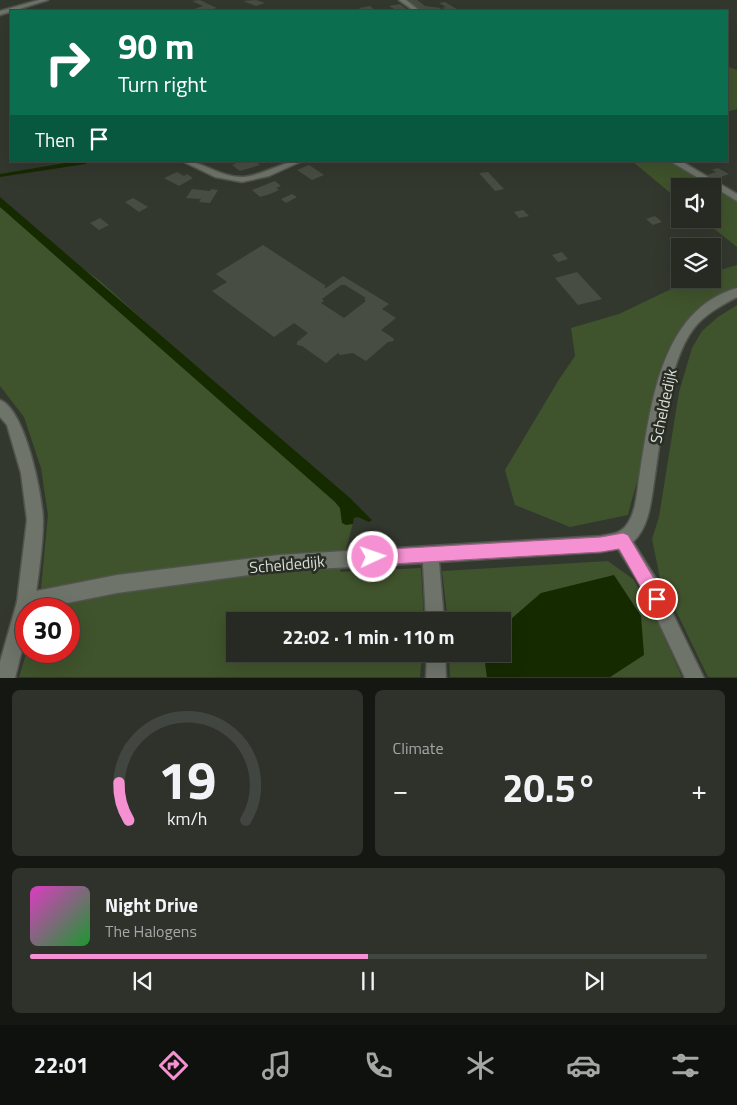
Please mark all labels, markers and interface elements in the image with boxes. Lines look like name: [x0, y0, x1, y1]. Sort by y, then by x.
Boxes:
text: 90 m: [118, 19, 194, 73]
icon: right: [35, 30, 100, 95]
text: Turn right: [118, 67, 207, 101]
text: Then: [35, 125, 75, 154]
icon: arrive: [85, 125, 113, 153]
map controls: [671, 178, 721, 288]
button: sound: [671, 178, 721, 228]
button: layers: [671, 238, 721, 288]
street label: Scheldedijk: [643, 366, 683, 446]
position arrow: [346, 530, 398, 582]
street label: Scheldedijk: [248, 549, 326, 579]
pin: [636, 578, 678, 620]
icon: arrive: [643, 585, 671, 613]
speed limit sign: 30: [15, 598, 80, 663]
text: 22:02 · 1 min · 110 m: [282, 622, 455, 651]
text: Climate: [393, 736, 444, 760]
text: 19: [158, 740, 216, 819]
text: 20.5°: [502, 759, 597, 817]
text: −: [393, 768, 408, 811]
text: +: [691, 768, 707, 811]
text: km/h: [167, 805, 207, 832]
text: Night Drive: [105, 890, 198, 919]
text: The Halogens: [105, 919, 197, 943]
icon: previous: [129, 967, 157, 995]
icon: pause: [354, 967, 382, 995]
icon: next: [580, 967, 608, 995]
text: 22:01: [34, 1048, 89, 1082]
icon: directions: [156, 1048, 191, 1083]
icon: music: [259, 1048, 294, 1083]
icon: phone: [361, 1048, 396, 1083]
icon: climate: [463, 1048, 498, 1083]
icon: car: [566, 1048, 601, 1083]
icon: filters: [668, 1048, 703, 1083]

